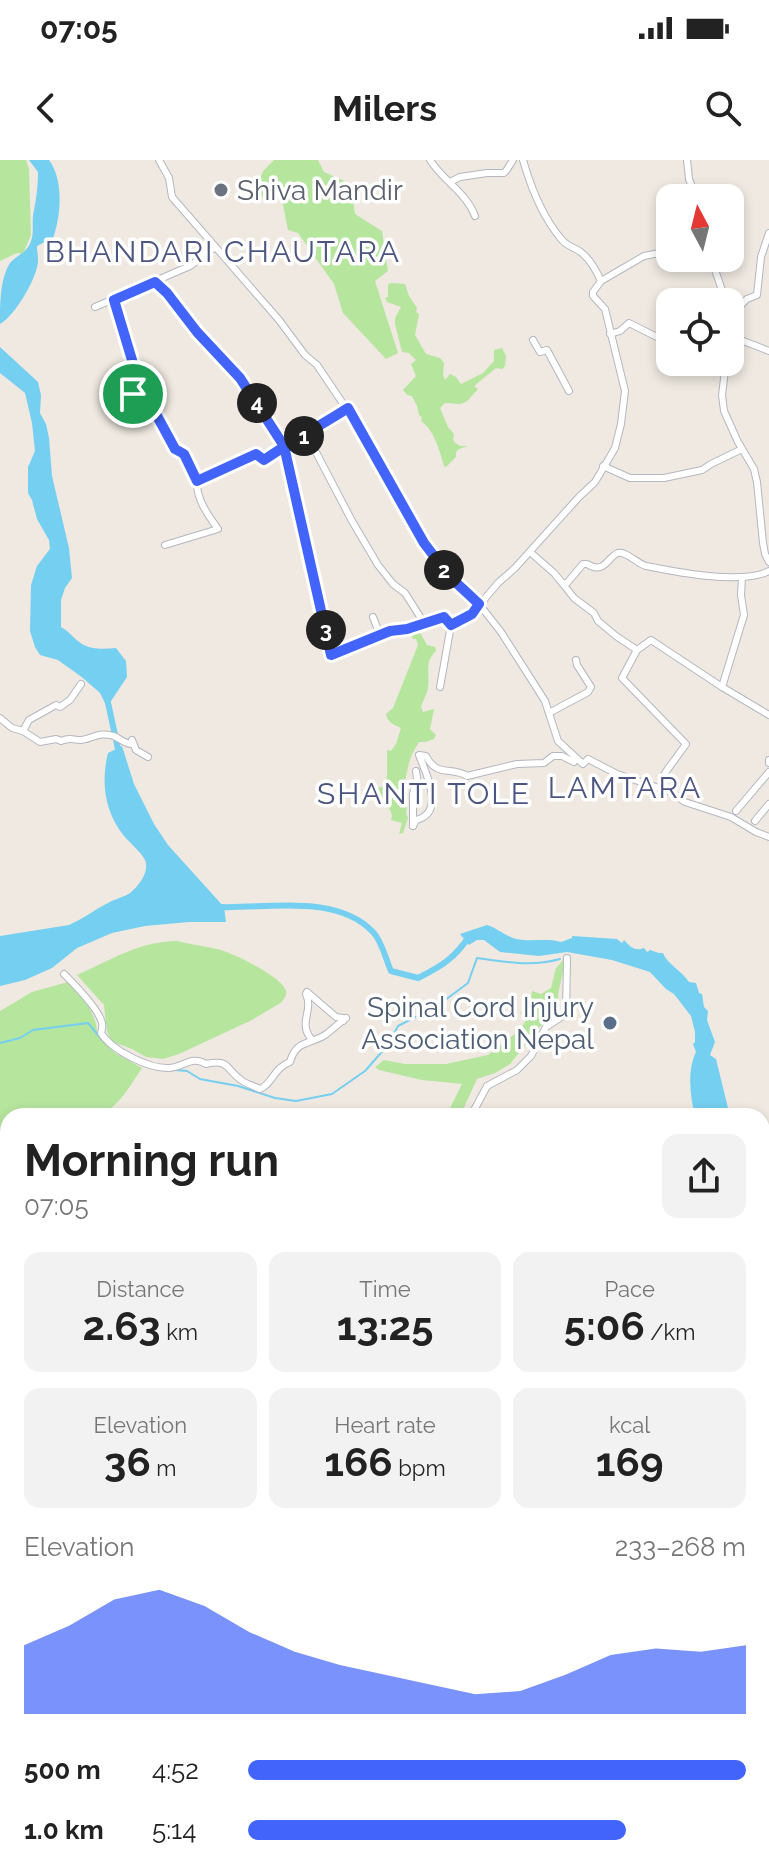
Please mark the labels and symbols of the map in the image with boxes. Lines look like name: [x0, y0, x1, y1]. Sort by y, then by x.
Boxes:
place label: Shiva Mandir: [237, 174, 403, 207]
marker: Shiva Mandir: [212, 181, 230, 199]
north arrow: [656, 184, 744, 272]
district label: BHANDARI CHAUTARA: [45, 234, 401, 269]
pin: [99, 360, 167, 428]
pin: 4: [237, 383, 277, 423]
pin: 1: [284, 416, 324, 456]
pin: 2: [424, 550, 464, 590]
pin: 3: [306, 610, 346, 650]
district label: LAMTARA: [548, 770, 702, 805]
district label: SHANTI TOLE: [317, 776, 531, 811]
place label: Spinal Cord Injury Association Nepal: [361, 991, 594, 1056]
marker: Spinal Cord Injury Association Nepal: [601, 1014, 619, 1032]

